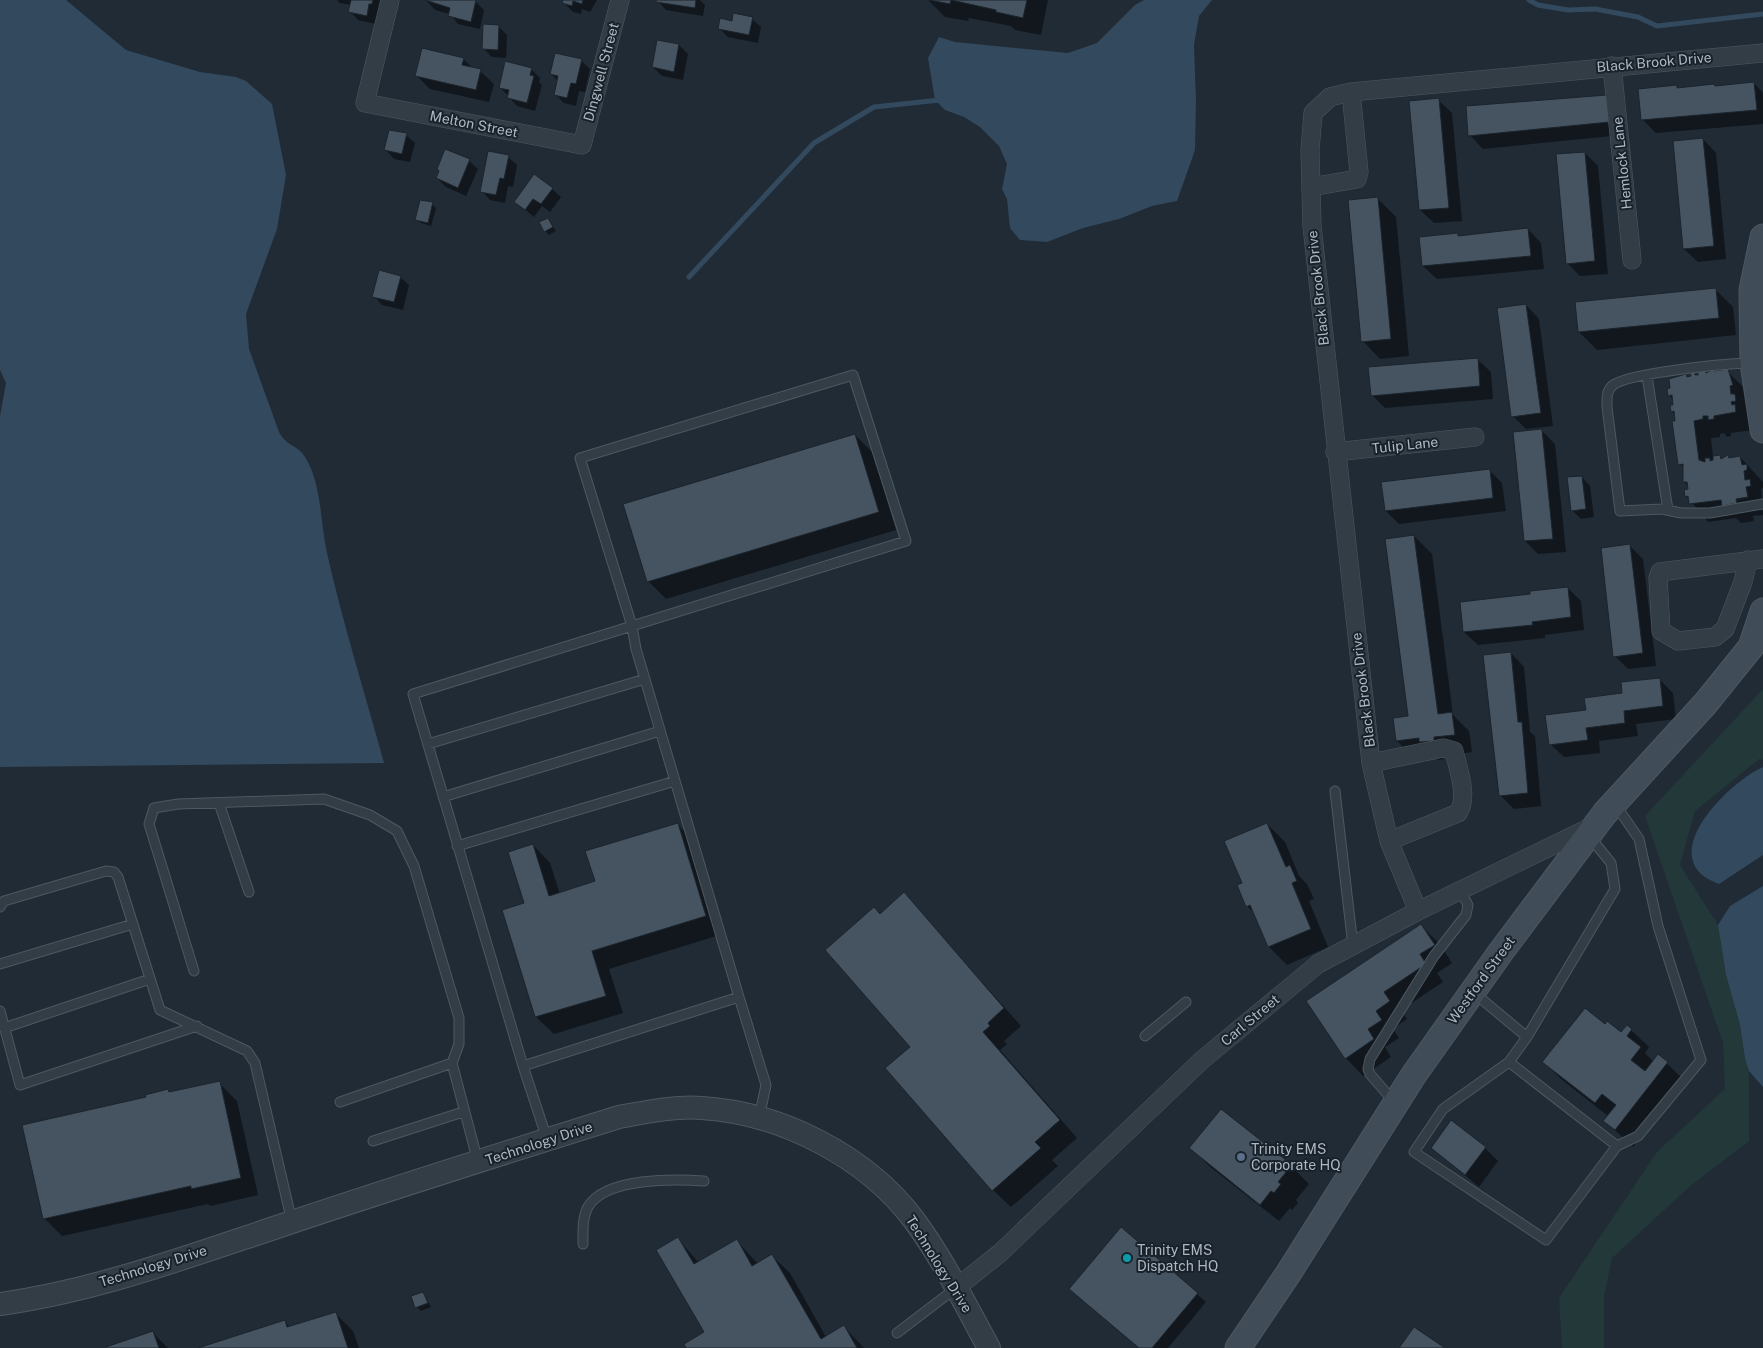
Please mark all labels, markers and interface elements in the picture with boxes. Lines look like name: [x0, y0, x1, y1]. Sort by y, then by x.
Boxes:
street label: Dingwell Street: [580, 21, 622, 123]
street label: Black Brook Drive: [1596, 49, 1712, 75]
street label: Melton Street: [429, 108, 519, 140]
street label: Hemlock Lane: [1609, 116, 1635, 210]
street label: Black Brook Drive: [1304, 230, 1332, 346]
street label: Tulip Lane: [1371, 434, 1439, 456]
street label: Black Brook Drive: [1348, 632, 1378, 748]
street label: Westford Street: [1444, 933, 1518, 1027]
street label: Carl Street: [1218, 991, 1282, 1049]
street label: Technology Drive: [483, 1118, 595, 1168]
place label: Trinity EMS Corporate HQ: [1251, 1141, 1341, 1173]
marker: Trinity EMS Corporate HQ: [1235, 1151, 1247, 1163]
street label: Technology Drive: [903, 1212, 975, 1316]
street label: Technology Drive: [97, 1242, 209, 1290]
place label: Trinity EMS Dispatch HQ: [1137, 1242, 1218, 1274]
marker: Trinity EMS Dispatch HQ: [1121, 1252, 1133, 1264]

